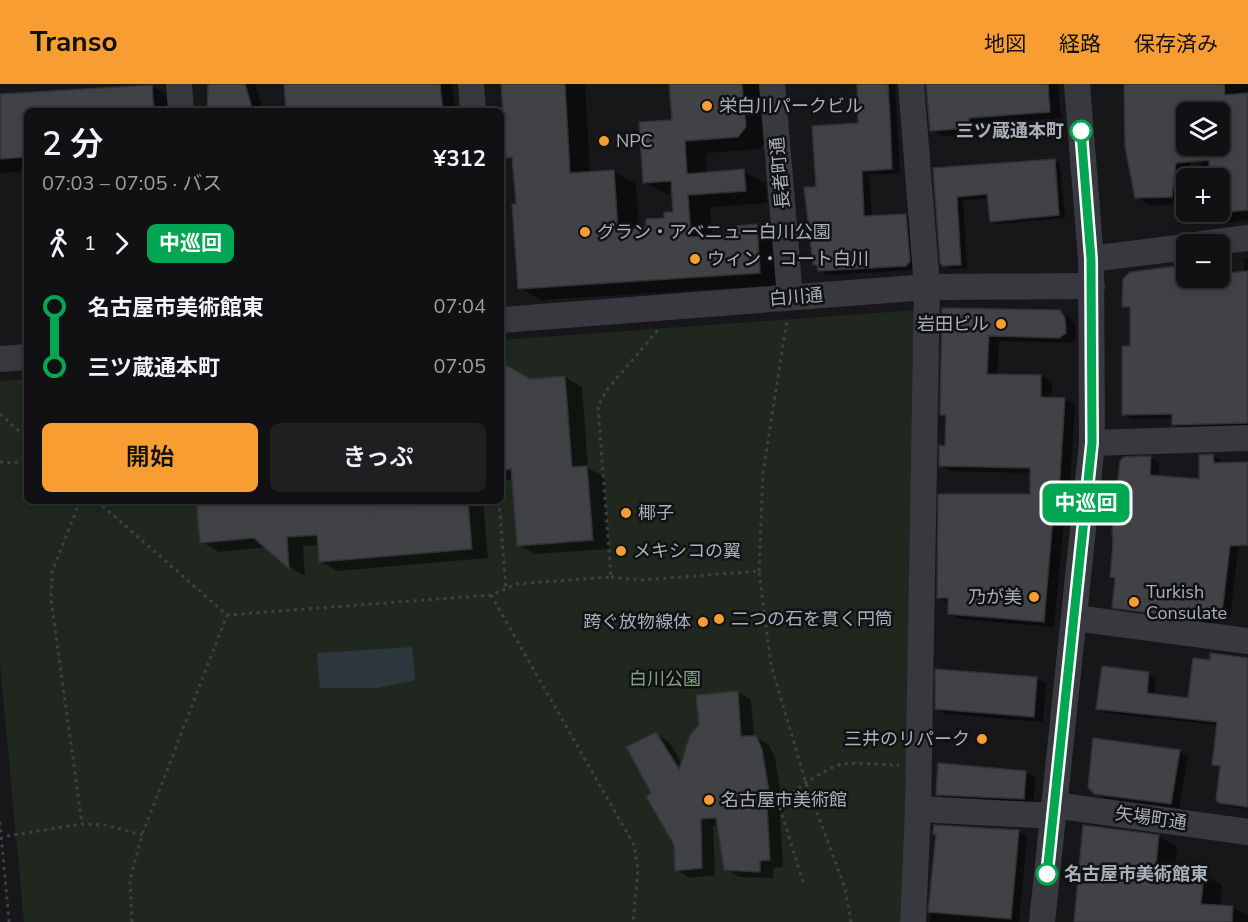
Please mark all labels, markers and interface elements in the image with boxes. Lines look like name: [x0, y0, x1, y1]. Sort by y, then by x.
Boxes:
text: Transo: [30, 23, 118, 61]
text: 地図: [984, 30, 1026, 58]
text: 経路: [1059, 30, 1101, 58]
text: 保存済み: [1134, 30, 1218, 58]
place label: 栄白川パークビル: [719, 94, 863, 118]
marker: 栄白川パークビル: [700, 99, 714, 113]
map controls: [1176, 102, 1230, 288]
button: layers: [1176, 102, 1230, 156]
place label: 三ツ蔵通本町: [956, 119, 1064, 143]
marker: 三ツ蔵通本町: [1070, 120, 1092, 142]
text: 2 分: [42, 122, 103, 167]
place label: NPC: [616, 129, 653, 153]
marker: NPC: [597, 134, 611, 148]
street label: 長者町通: [765, 136, 795, 210]
text: ¥312: [433, 144, 486, 174]
button: +: [1176, 168, 1230, 222]
text: 07:03 – 07:05 · バス: [42, 170, 222, 197]
place label: グラン・アベニュー白川公園: [597, 220, 831, 244]
marker: グラン・アベニュー白川公園: [578, 225, 592, 239]
icon: walk: [42, 227, 75, 260]
icon: forward: [105, 227, 138, 260]
text: 中巡回: [159, 229, 222, 257]
text: 1: [84, 230, 96, 257]
button: −: [1176, 234, 1230, 288]
place label: ウィン・コート白川: [707, 247, 869, 271]
marker: ウィン・コート白川: [688, 252, 702, 266]
street label: 白川通: [768, 283, 824, 311]
text: 名古屋市美術館東: [88, 293, 264, 323]
text: 07:04: [433, 293, 486, 320]
place label: 岩田ビル: [917, 312, 989, 336]
marker: 岩田ビル: [994, 317, 1008, 331]
text: 三ツ蔵通本町: [88, 353, 220, 383]
text: 07:05: [433, 353, 486, 380]
button: 開始: [42, 423, 258, 492]
button: きっぷ: [270, 423, 486, 492]
line badge: 中巡回: [1052, 484, 1120, 522]
text: 中巡回: [1055, 489, 1118, 517]
place label: 椰子: [638, 501, 674, 525]
marker: 椰子: [619, 506, 633, 520]
place label: メキシコの翼: [633, 539, 741, 563]
marker: メキシコの翼: [614, 544, 628, 558]
place label: Turkish Consulate: [1146, 580, 1227, 625]
place label: 乃が美: [968, 585, 1022, 609]
marker: 乃が美: [1027, 590, 1041, 604]
marker: Turkish Consulate: [1127, 595, 1141, 609]
place label: 二つの石を貫く円筒: [731, 607, 893, 631]
place label: 跨ぐ放物線体: [583, 610, 691, 634]
marker: 二つの石を貫く円筒: [712, 612, 726, 626]
marker: 跨ぐ放物線体: [696, 615, 710, 629]
park label: 白川公園: [629, 667, 701, 691]
place label: 三井のリパーク: [844, 727, 970, 751]
marker: 三井のリパーク: [975, 732, 989, 746]
place label: 名古屋市美術館: [721, 788, 847, 812]
marker: 名古屋市美術館: [702, 793, 716, 807]
street label: 矢場町通: [1114, 801, 1188, 835]
place label: 名古屋市美術館東: [1064, 862, 1208, 886]
marker: 名古屋市美術館東: [1036, 863, 1058, 885]

